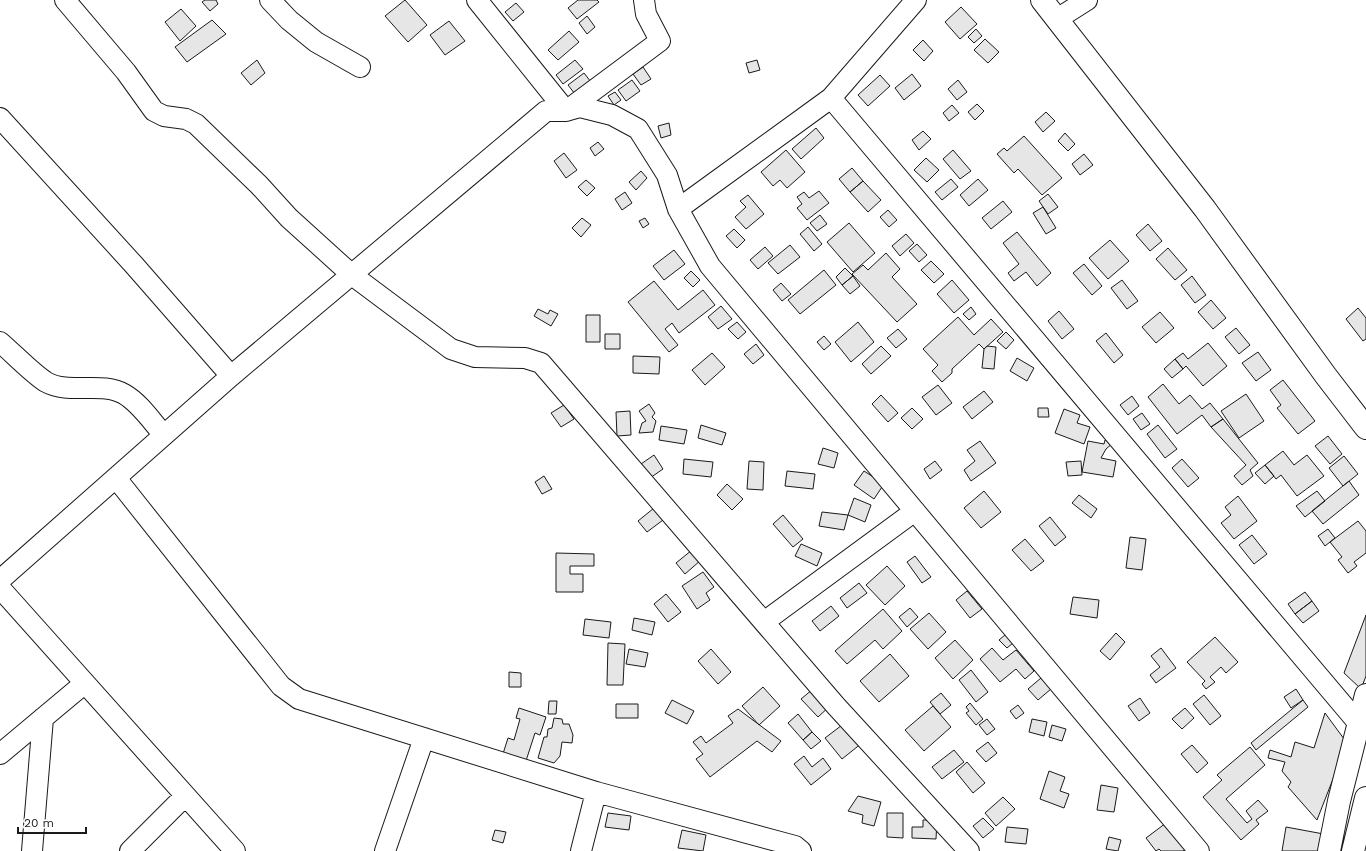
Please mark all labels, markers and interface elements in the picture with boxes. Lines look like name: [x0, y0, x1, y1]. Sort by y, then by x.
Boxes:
scale bar: [18, 809, 86, 835]
text: 20 m: [24, 816, 54, 830]

